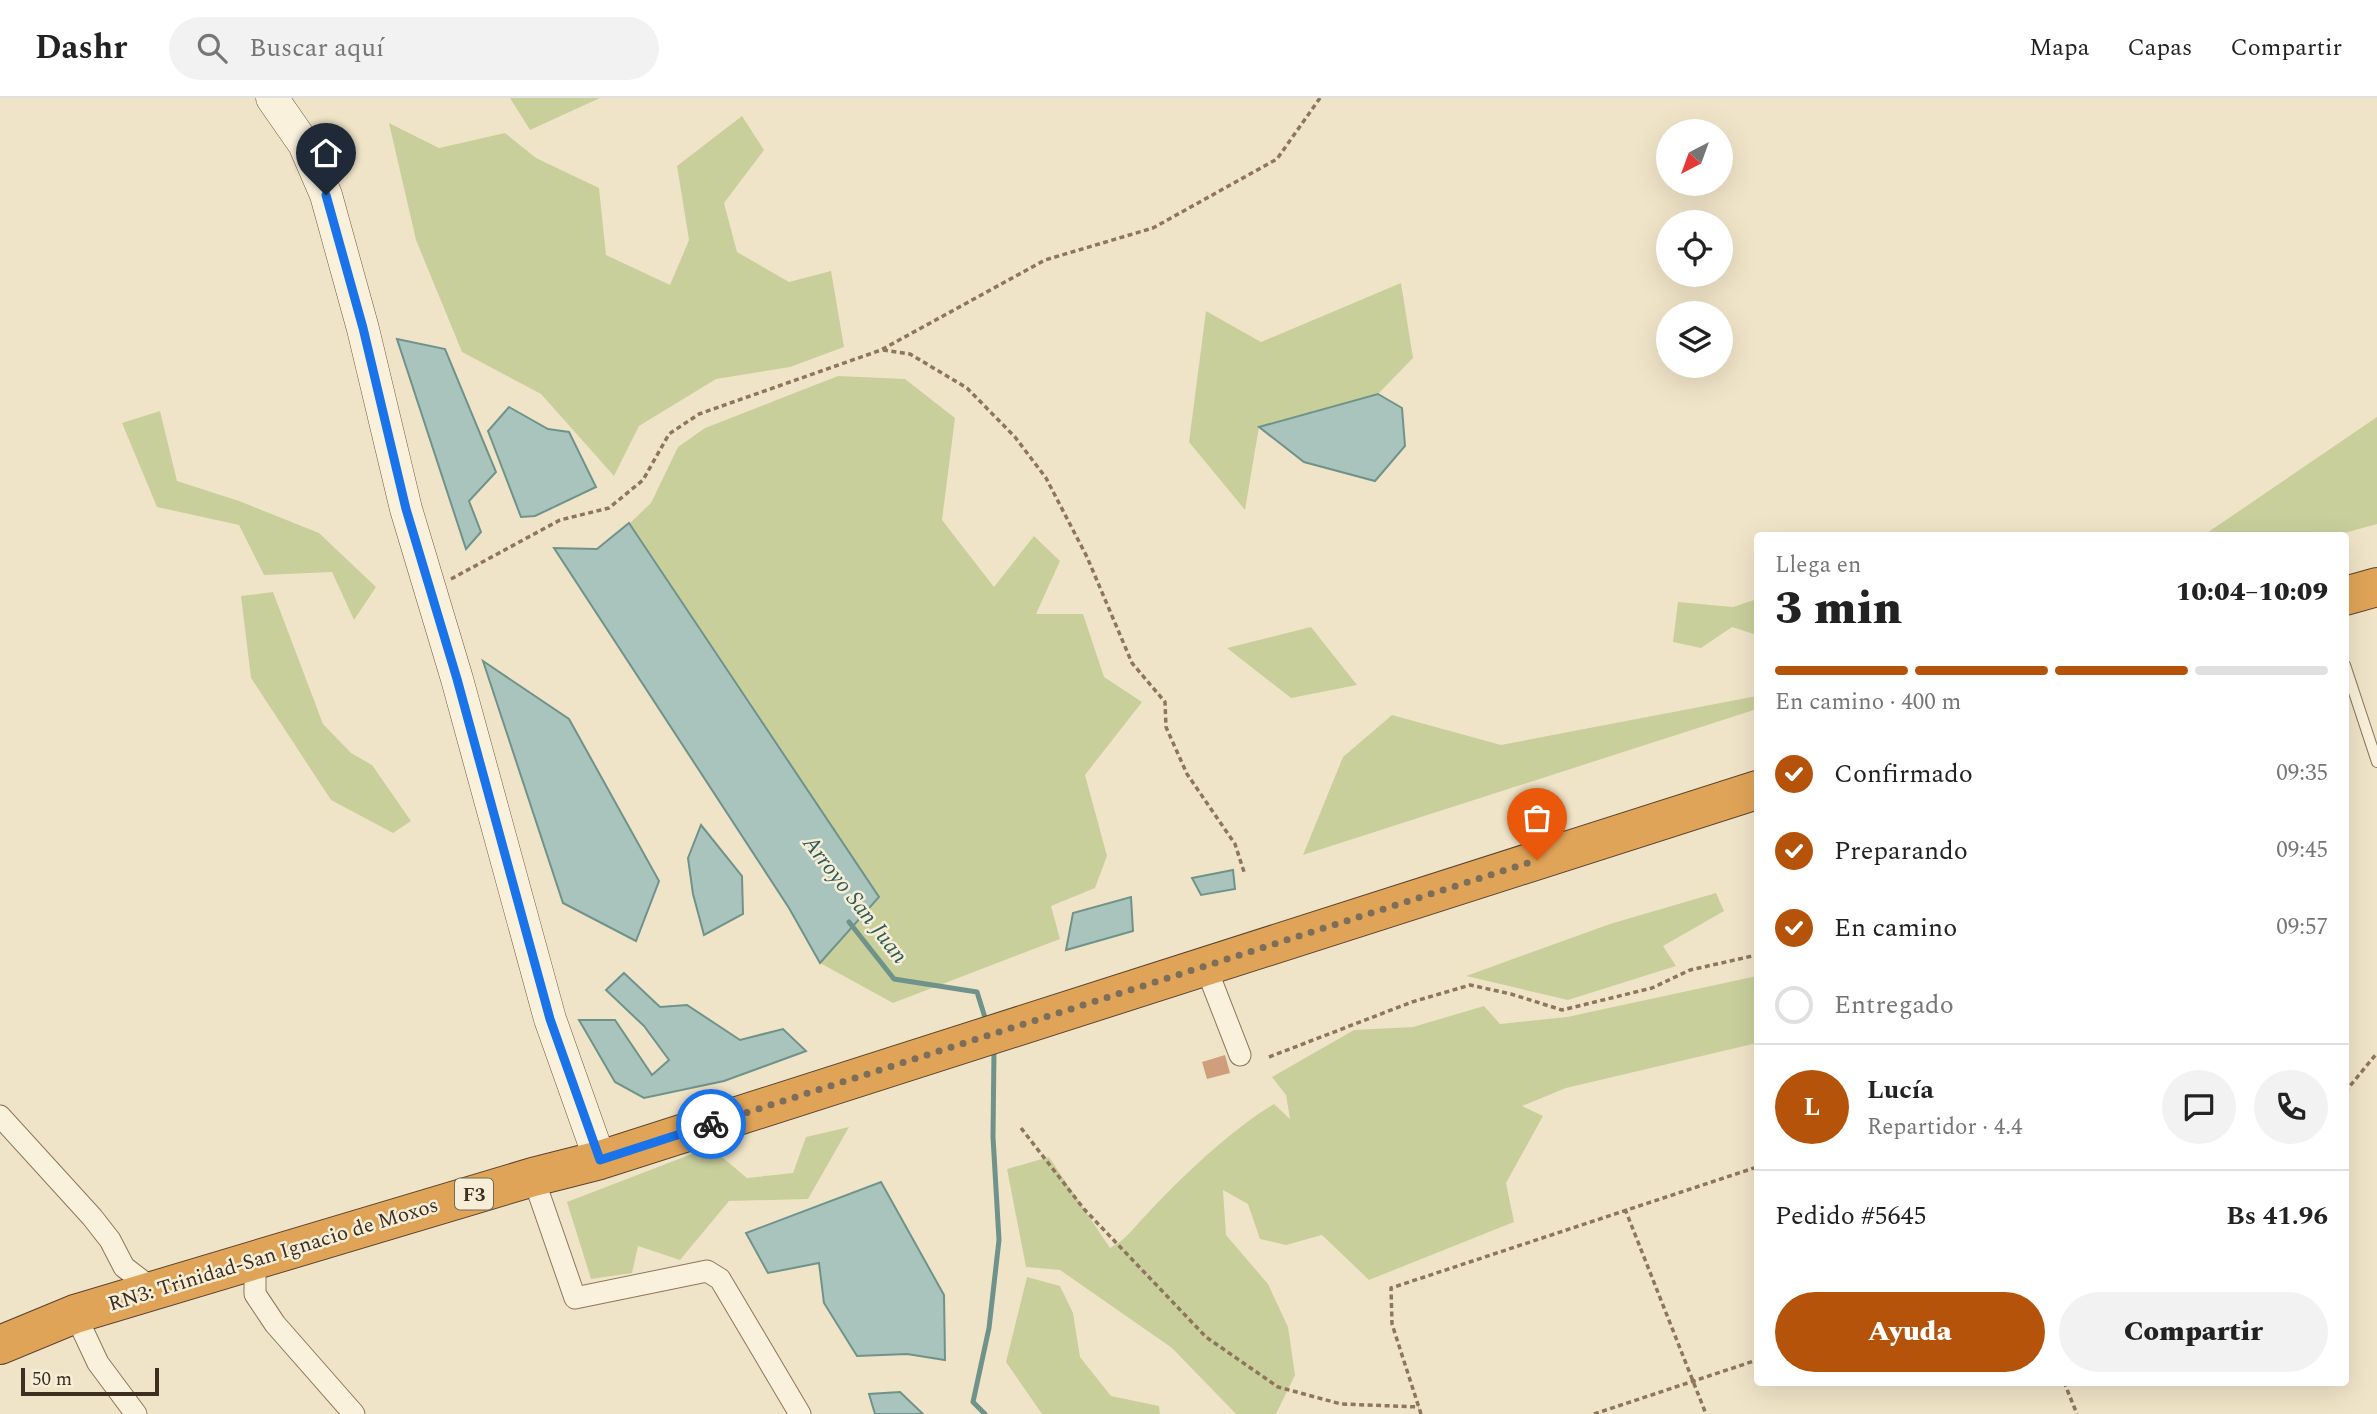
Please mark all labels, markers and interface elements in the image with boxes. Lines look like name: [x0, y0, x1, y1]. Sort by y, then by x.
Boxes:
search box: [169, 17, 659, 80]
text: Dashr: [35, 23, 127, 73]
text: Buscar aquí: [249, 28, 384, 68]
icon: search: [193, 29, 231, 67]
text: Mapa: [2029, 30, 2089, 66]
text: Capas: [2127, 30, 2192, 66]
text: Compartir: [2230, 30, 2342, 66]
north arrow: [1656, 119, 1732, 196]
map controls: [1656, 119, 1733, 378]
pin: [296, 123, 356, 195]
icon: home: [307, 134, 345, 172]
button: locate: [1656, 210, 1733, 287]
button: layers: [1656, 301, 1733, 378]
text: Llega en: [1775, 548, 1861, 583]
text: 10:04–10:09: [2176, 572, 2328, 612]
text: 3 min: [1775, 574, 1902, 644]
text: En camino · 400 m: [1775, 685, 1961, 720]
text: Confirmado: [1834, 754, 1973, 794]
icon: check: [1775, 755, 1813, 793]
text: 09:35: [2276, 756, 2328, 791]
pin: [1507, 788, 1567, 860]
icon: bag: [1518, 799, 1556, 837]
water label: Arroyo San Juan: [793, 827, 916, 972]
text: Preparando: [1834, 831, 1968, 871]
icon: check: [1775, 832, 1813, 870]
text: 09:45: [2276, 833, 2328, 868]
text: En camino: [1834, 908, 1957, 948]
icon: check: [1775, 909, 1813, 947]
text: 09:57: [2276, 910, 2328, 945]
text: Entregado: [1834, 985, 1954, 1025]
text: Lucía: [1867, 1070, 1934, 1110]
button: chat: [2162, 1070, 2236, 1144]
button: phone: [2254, 1070, 2328, 1144]
text: L: [1804, 1087, 1820, 1127]
courier: [676, 1089, 746, 1159]
icon: bike: [692, 1105, 730, 1143]
text: Repartidor · 4.4: [1867, 1110, 2023, 1145]
road number: F3: [455, 1178, 493, 1210]
street label: RN3: Trinidad-San Ignacio de Moxos: [104, 1189, 442, 1321]
text: Pedido #5645: [1775, 1196, 1926, 1236]
text: Bs 41.96: [2226, 1196, 2328, 1236]
button: Ayuda: [1775, 1292, 2045, 1372]
button: Compartir: [2059, 1292, 2328, 1372]
scale bar: [21, 1365, 159, 1397]
text: 50 m: [32, 1365, 72, 1394]

